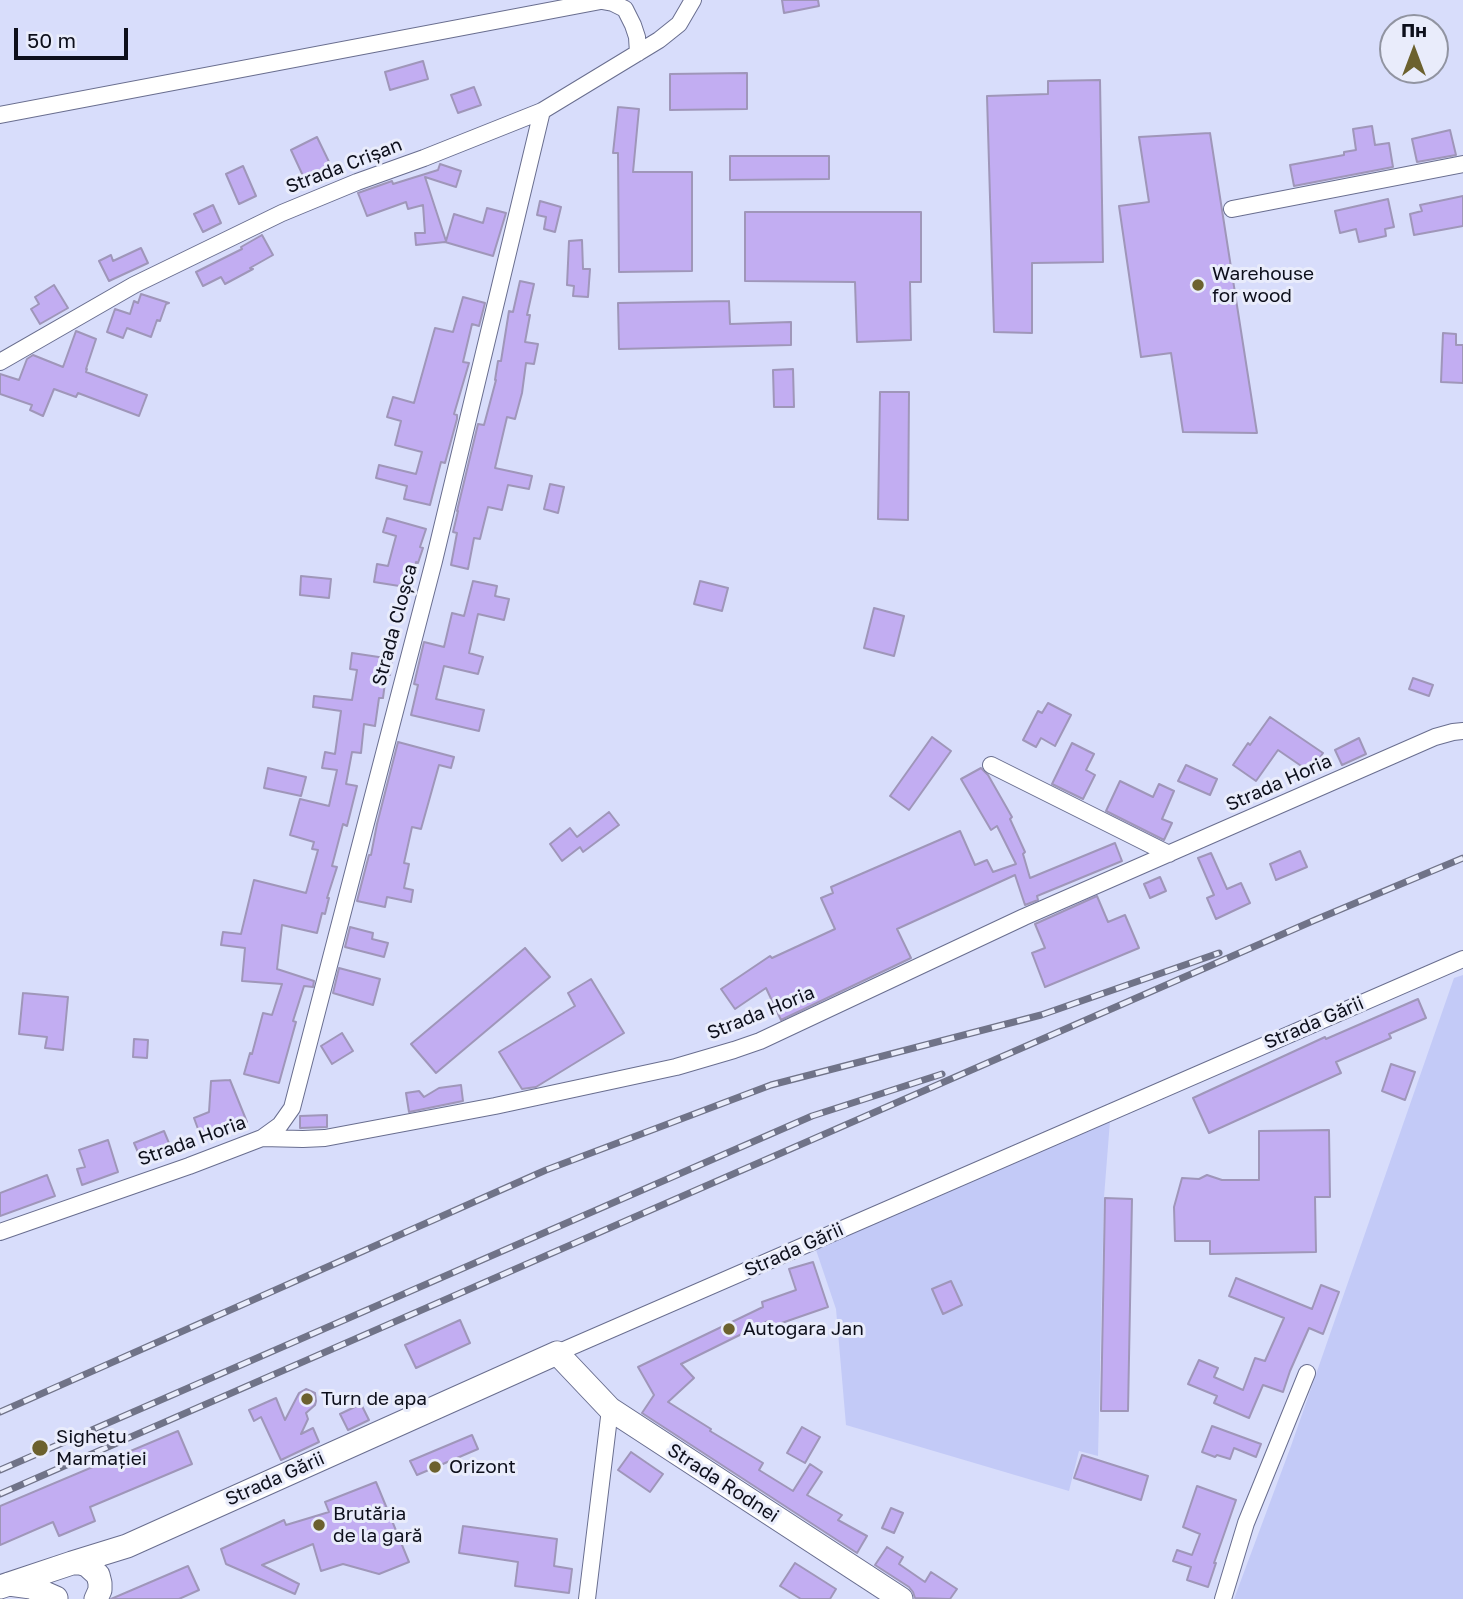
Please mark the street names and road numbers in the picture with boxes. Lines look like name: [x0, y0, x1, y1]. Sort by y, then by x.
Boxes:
street label: Strada Crișan: [283, 133, 405, 199]
street label: Strada Cloșca: [368, 561, 422, 689]
street label: Strada Horia: [1222, 749, 1336, 817]
street label: Strada Horia: [704, 981, 818, 1045]
street label: Strada Gării: [1261, 992, 1367, 1054]
street label: Strada Horia: [135, 1111, 249, 1171]
street label: Strada Gării: [741, 1218, 847, 1282]
street label: Strada Rodnei: [663, 1439, 783, 1527]
street label: Strada Gării: [222, 1447, 328, 1511]

